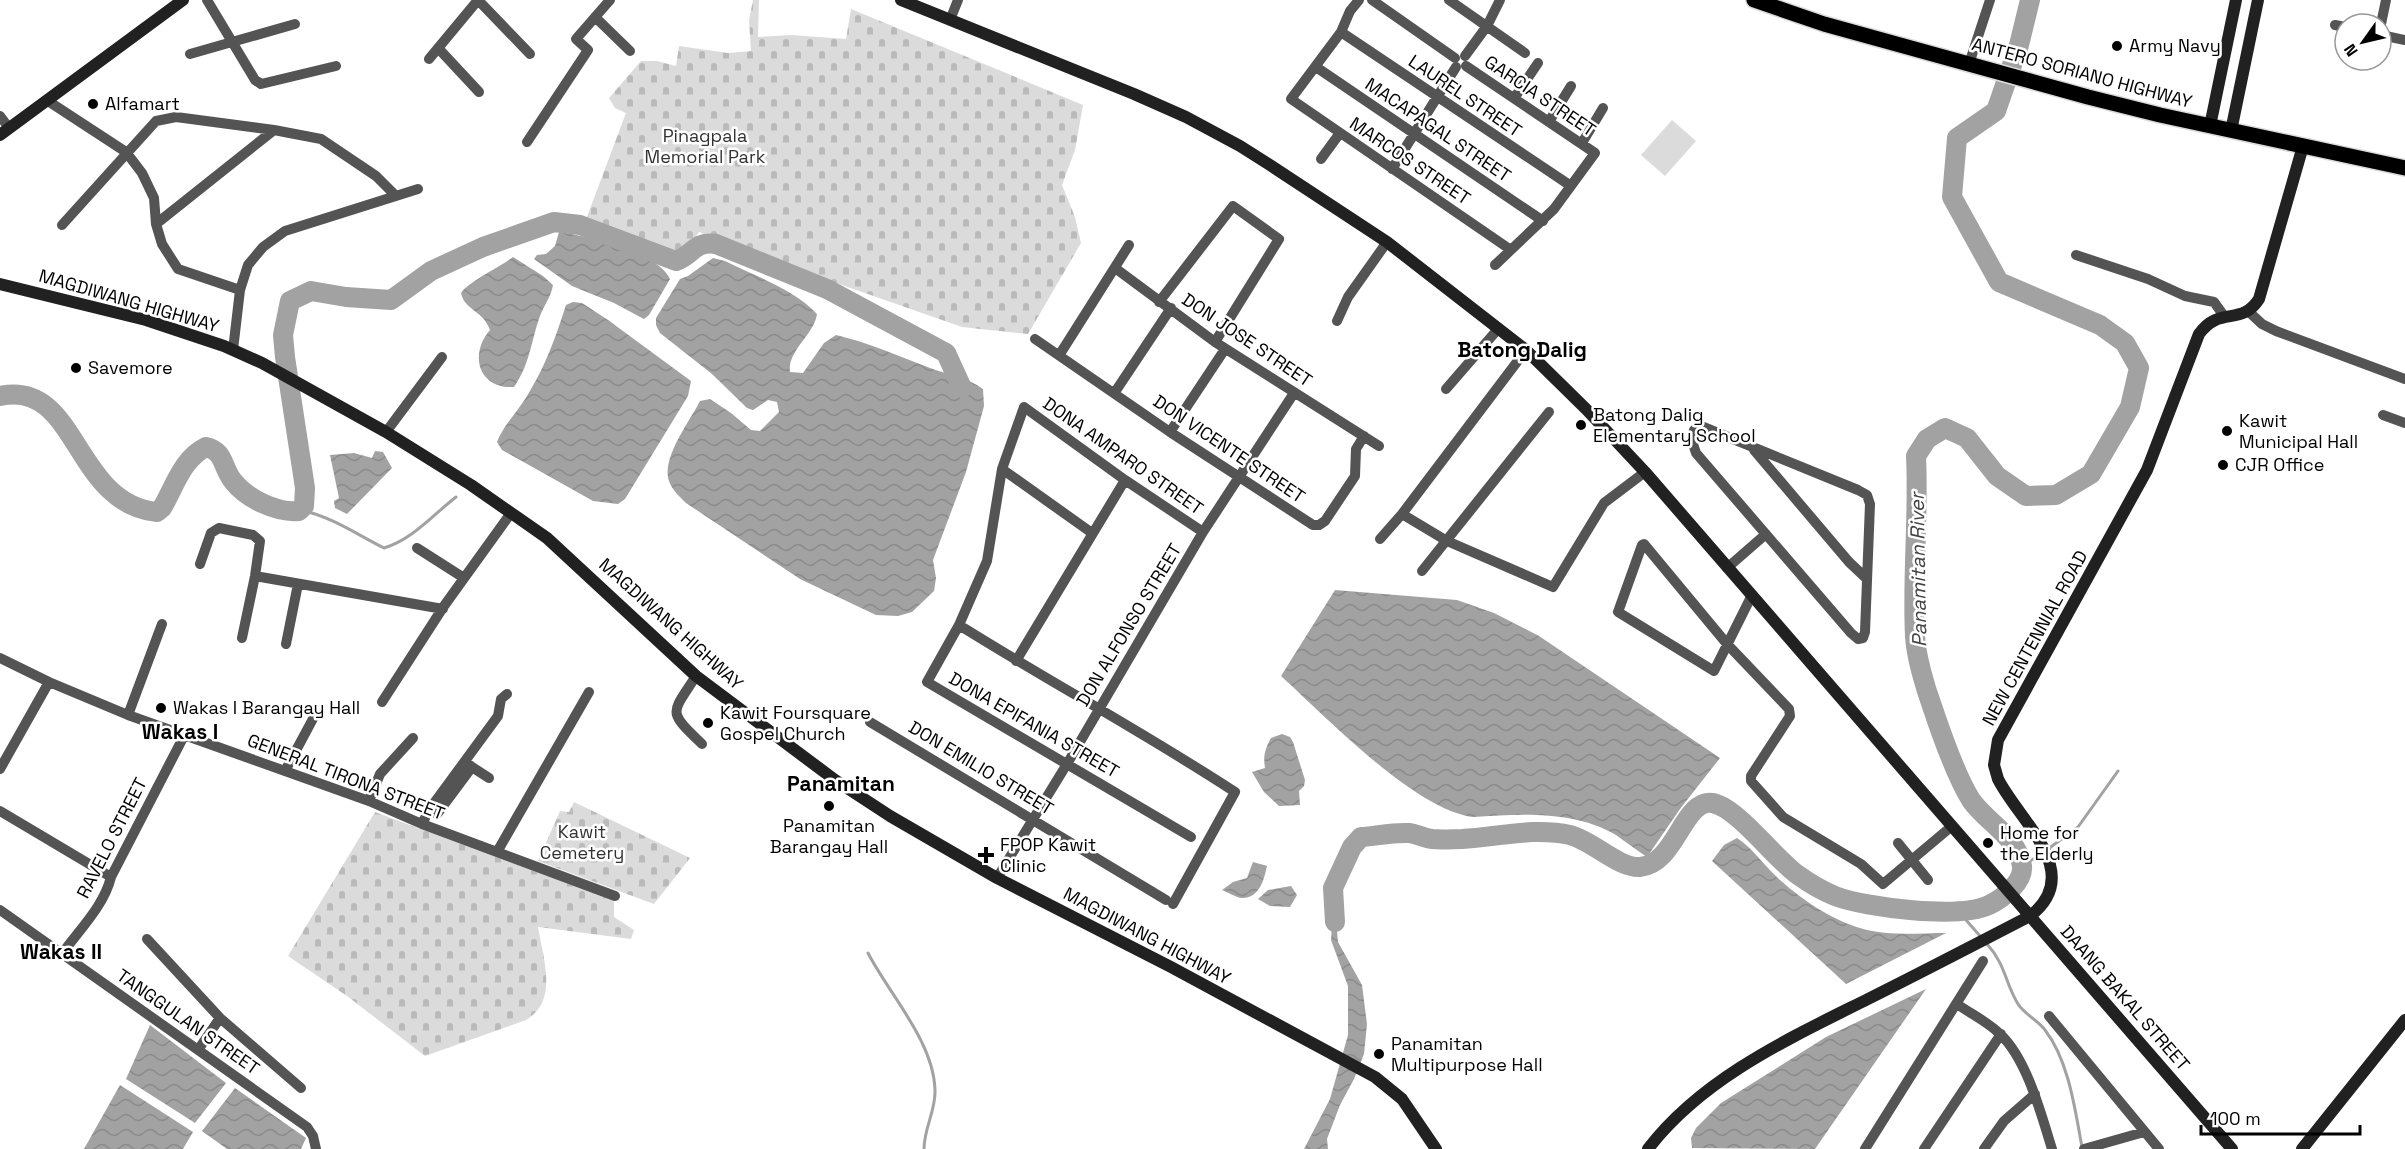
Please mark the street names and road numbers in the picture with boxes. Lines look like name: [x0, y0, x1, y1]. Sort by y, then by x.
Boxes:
street label: ANTERO SORIANO HIGHWAY: [1970, 32, 2195, 113]
street label: LAUREL STREET: [1404, 49, 1527, 142]
street label: GARCIA STREET: [1480, 50, 1601, 142]
street label: MACAPAGAL STREET: [1361, 72, 1516, 187]
street label: MARCOS STREET: [1345, 112, 1475, 210]
street label: MAGDIWANG HIGHWAY: [36, 264, 222, 337]
street label: DON JOSE STREET: [1178, 288, 1317, 392]
street label: DON VICENTE STREET: [1149, 389, 1310, 508]
street label: DONA AMPARO STREET: [1039, 391, 1208, 520]
street label: DON ALFONSO STREET: [1071, 539, 1187, 710]
street label: NEW CENTENNIAL ROAD: [1977, 546, 2092, 729]
street label: MAGDIWANG HIGHWAY: [594, 553, 748, 694]
street label: DONA EPIFANIA STREET: [945, 666, 1124, 783]
street label: DON EMILIO STREET: [905, 715, 1058, 820]
street label: GENERAL TIRONA STREET: [244, 728, 449, 825]
street label: RAVELO STREET: [71, 773, 152, 902]
street label: MAGDIWANG HIGHWAY: [1060, 882, 1235, 989]
street label: DAANG BAKAL STREET: [2056, 920, 2195, 1076]
street label: TANGGULAN STREET: [112, 964, 265, 1080]

